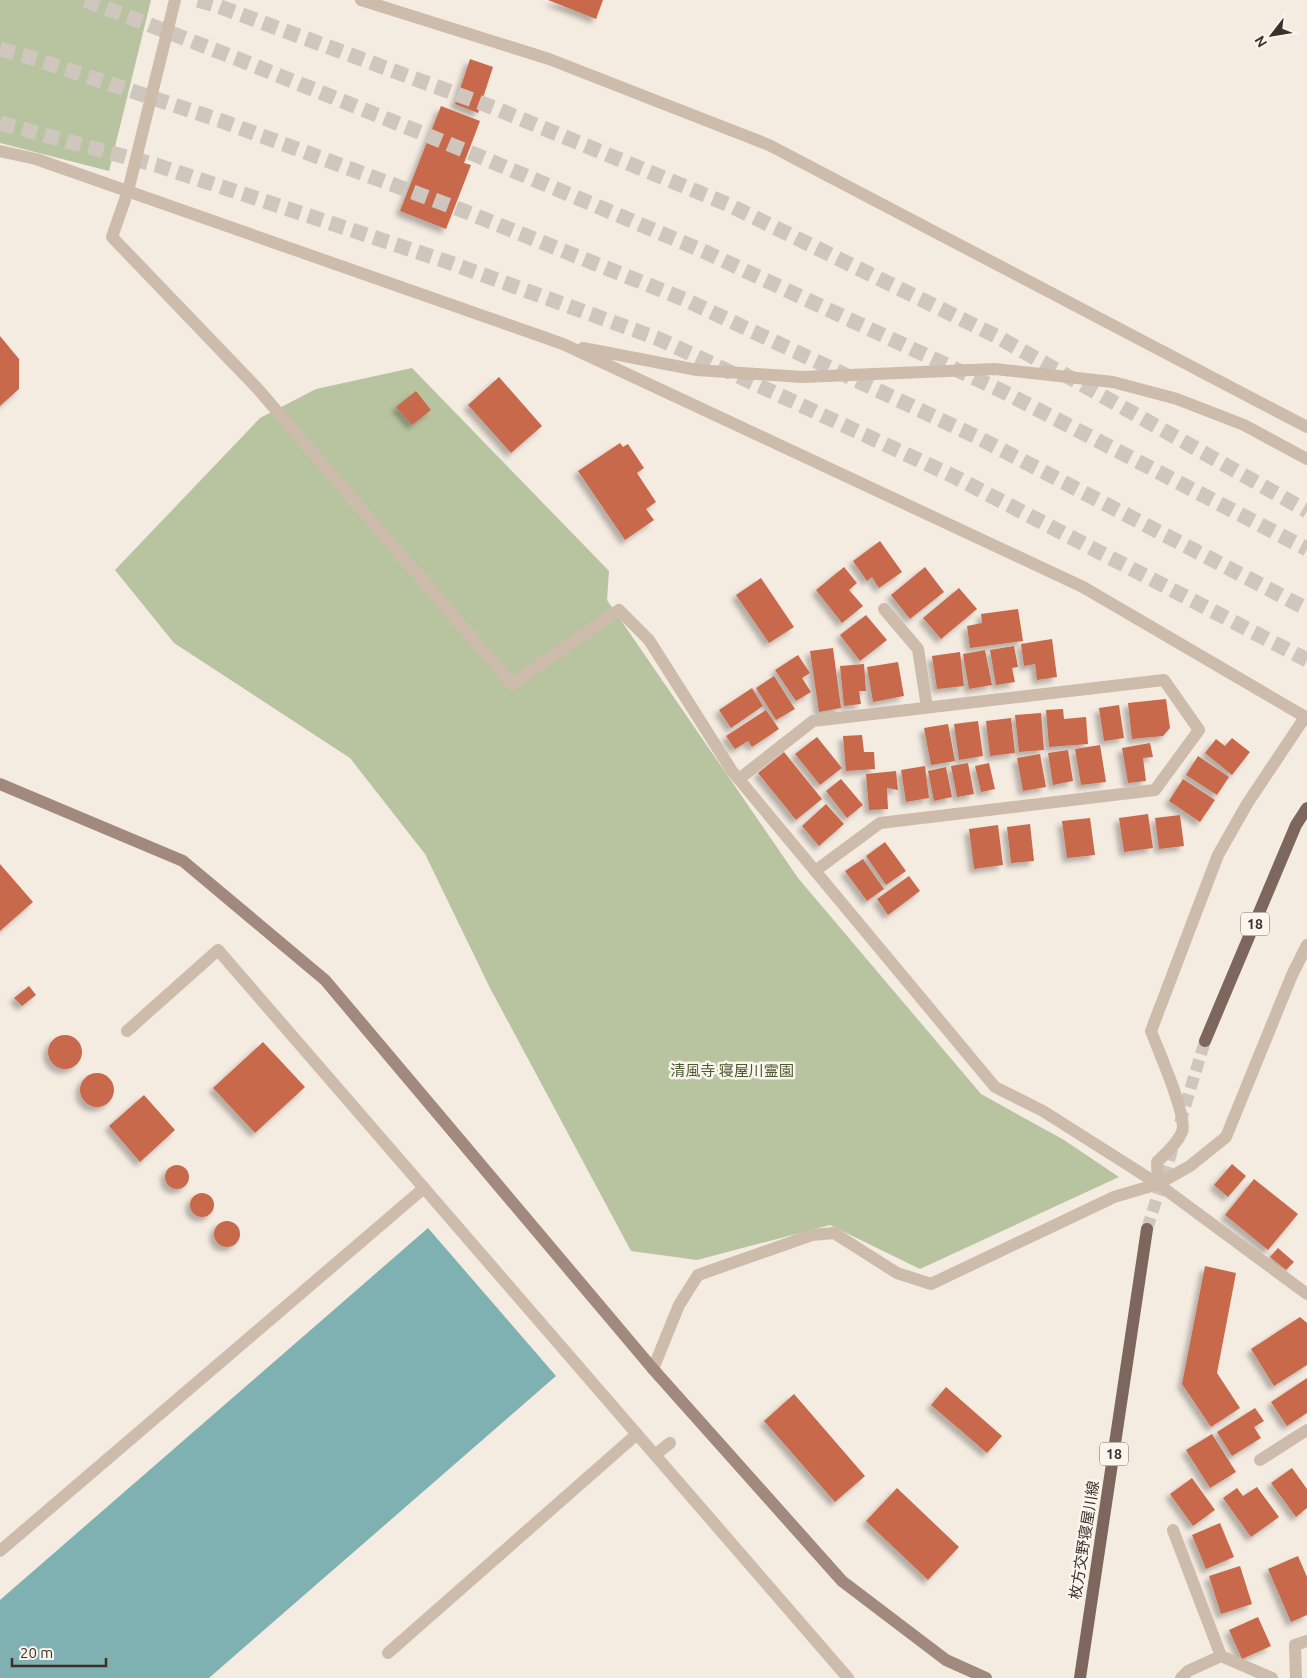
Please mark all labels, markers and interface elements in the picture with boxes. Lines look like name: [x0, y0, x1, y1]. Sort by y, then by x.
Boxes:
north arrow: [1247, 10, 1297, 60]
text: N: [1251, 33, 1270, 50]
road number: 18: [1241, 912, 1269, 936]
park label: 清風寺 寝屋川霊園: [670, 1062, 794, 1079]
road number: 18: [1100, 1442, 1128, 1466]
street label: 枚方交野寝屋川線: [1066, 1479, 1102, 1601]
scale bar: [12, 1636, 106, 1668]
text: 20 m: [20, 1644, 53, 1661]

